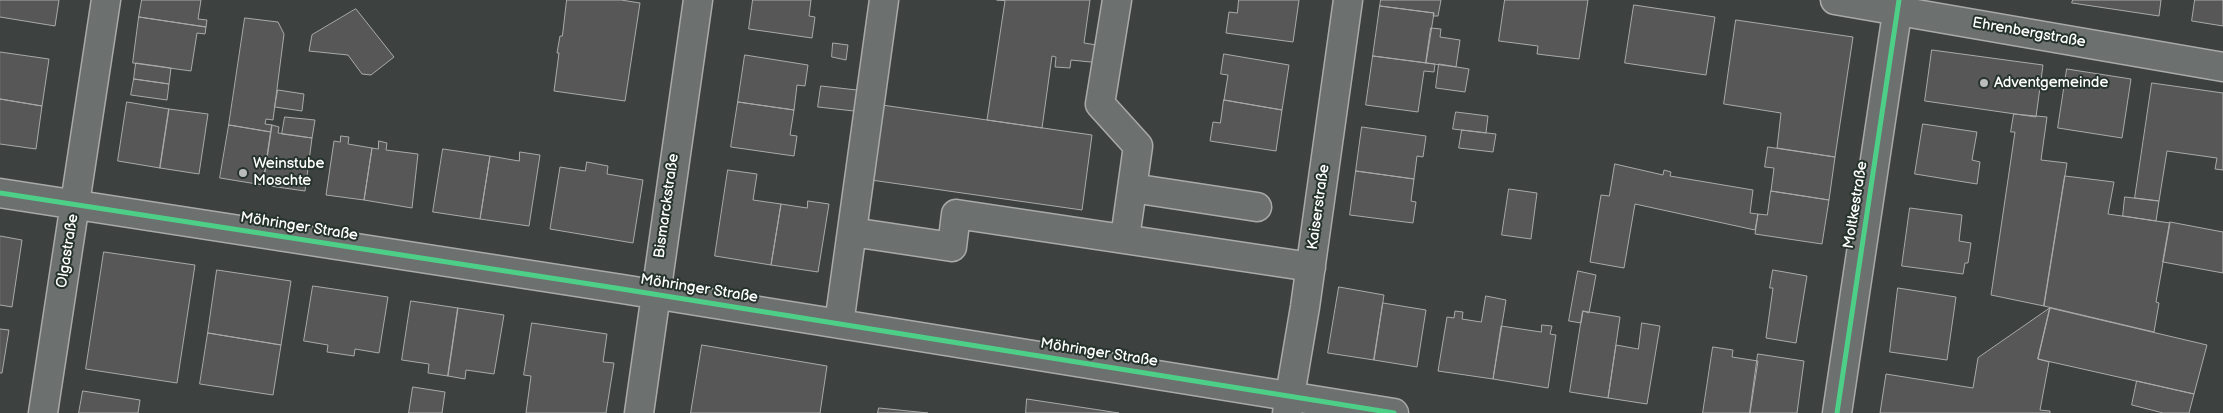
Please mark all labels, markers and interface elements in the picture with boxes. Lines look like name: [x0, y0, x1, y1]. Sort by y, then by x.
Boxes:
street label: Ehrenbergstraße: [1971, 14, 2087, 52]
place label: Adventgemeinde: [1994, 74, 2108, 92]
marker: Adventgemeinde: [1978, 77, 1990, 89]
street label: Bismarckstraße: [651, 153, 683, 259]
place label: Weinstube Moschte: [253, 155, 324, 190]
street label: Moltkestraße: [1840, 160, 1872, 250]
street label: Kaiserstraße: [1304, 163, 1334, 251]
marker: Weinstube Moschte: [237, 167, 249, 179]
street label: Möhringer Straße: [239, 209, 359, 245]
street label: Olgastraße: [53, 213, 83, 289]
street label: Möhringer Straße: [639, 271, 759, 307]
street label: Möhringer Straße: [1039, 335, 1159, 371]

